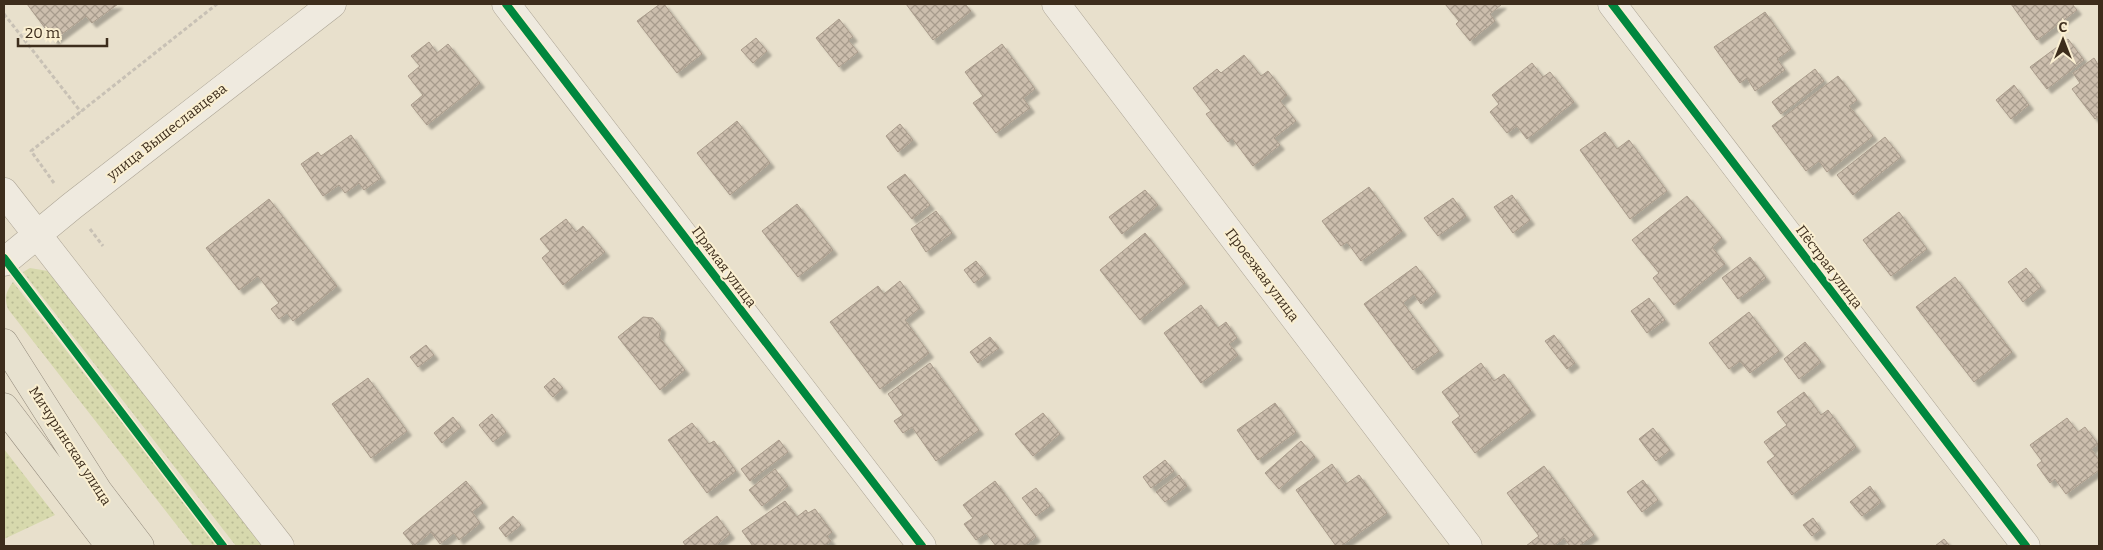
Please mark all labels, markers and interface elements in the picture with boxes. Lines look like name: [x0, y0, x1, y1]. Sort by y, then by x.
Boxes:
scale bar: [18, 15, 106, 47]
north arrow: [2038, 15, 2088, 65]
text: С: [2059, 19, 2068, 36]
text: 20 m: [25, 24, 61, 42]
street label: улица Вышеславцева: [103, 80, 230, 185]
street label: Пёстрая улица: [1792, 222, 1866, 312]
street label: Прямая улица: [688, 223, 760, 311]
street label: Проезжая улица: [1221, 225, 1303, 325]
street label: Мичуринская улица: [25, 383, 115, 509]

